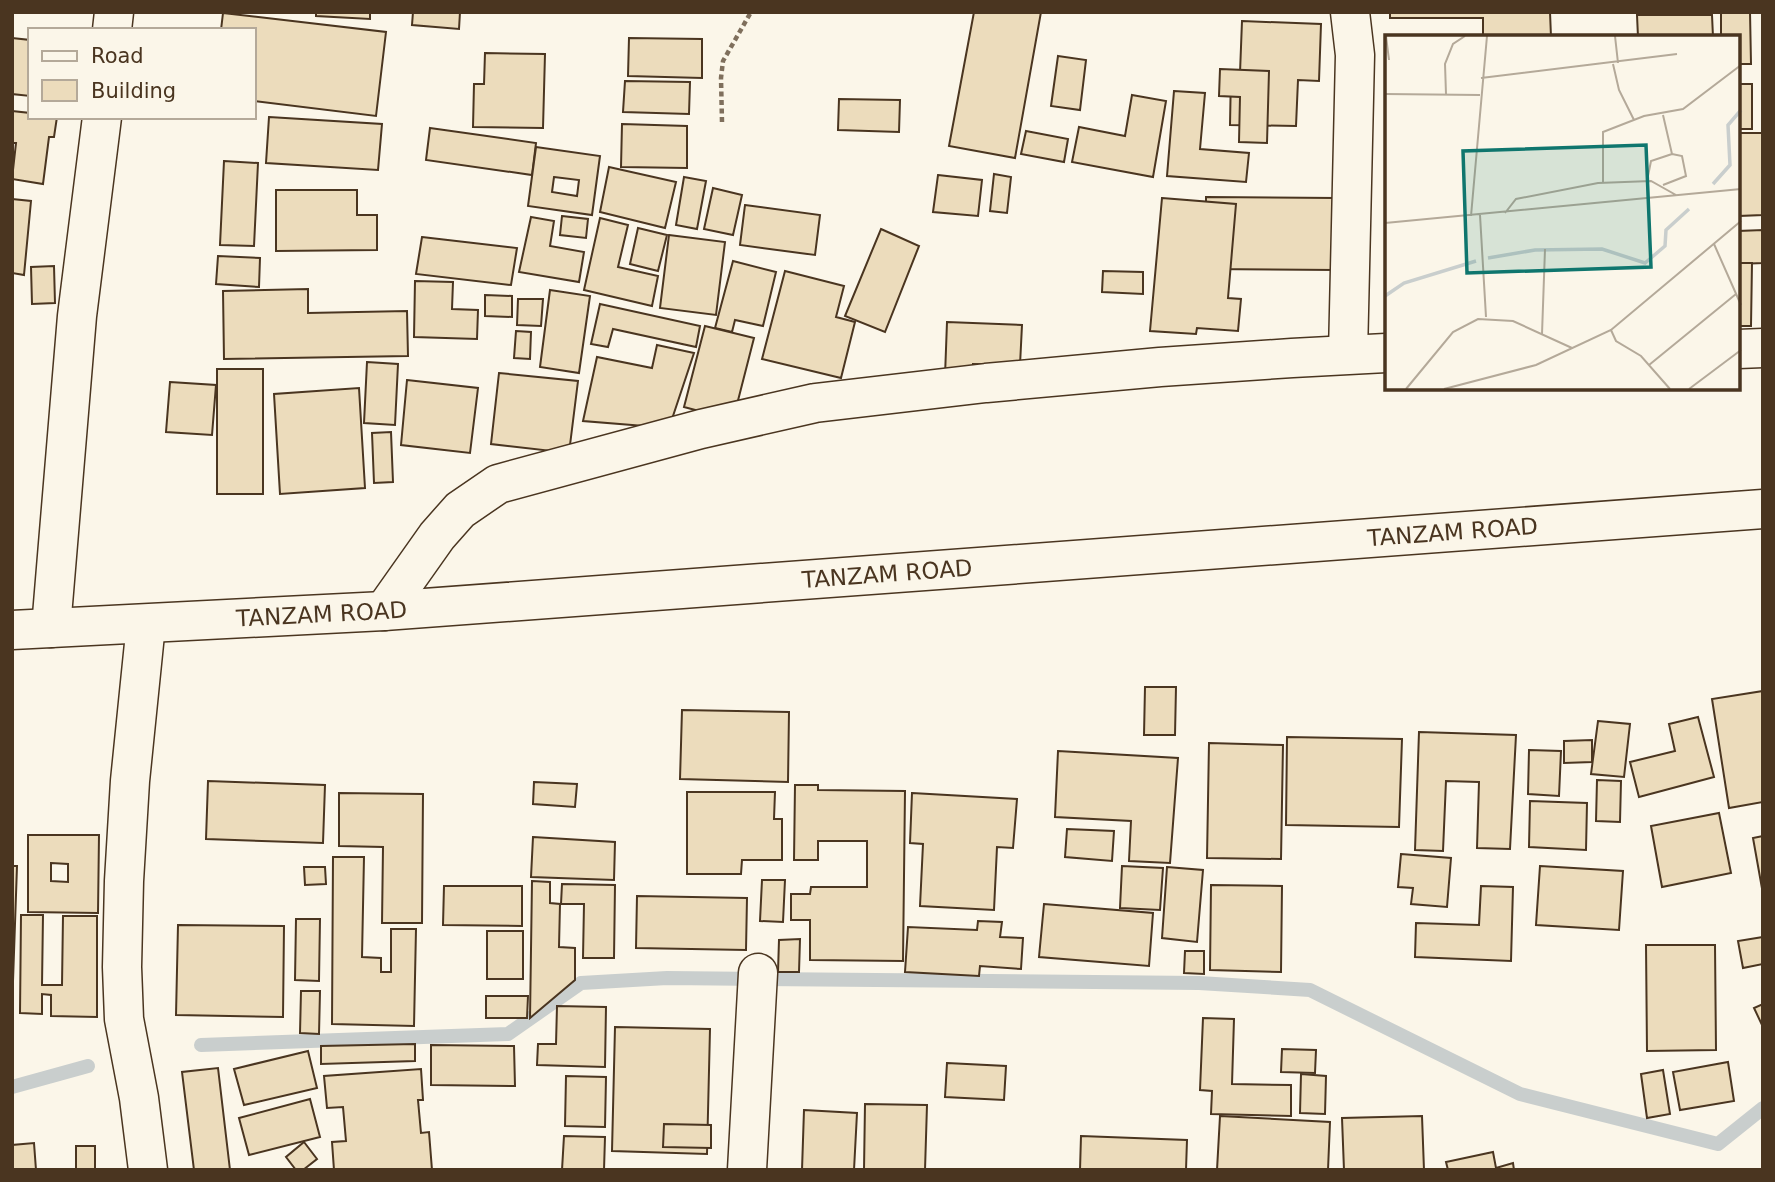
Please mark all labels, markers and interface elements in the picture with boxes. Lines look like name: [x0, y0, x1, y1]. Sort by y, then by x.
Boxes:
legend: [28, 28, 256, 119]
inset map: [1385, 35, 1740, 390]
text: Road: [91, 44, 144, 68]
text: Building: [91, 79, 176, 103]
street label: TANZAM ROAD: [1365, 513, 1539, 551]
street label: TANZAM ROAD: [800, 555, 973, 593]
street label: TANZAM ROAD: [235, 596, 408, 632]

